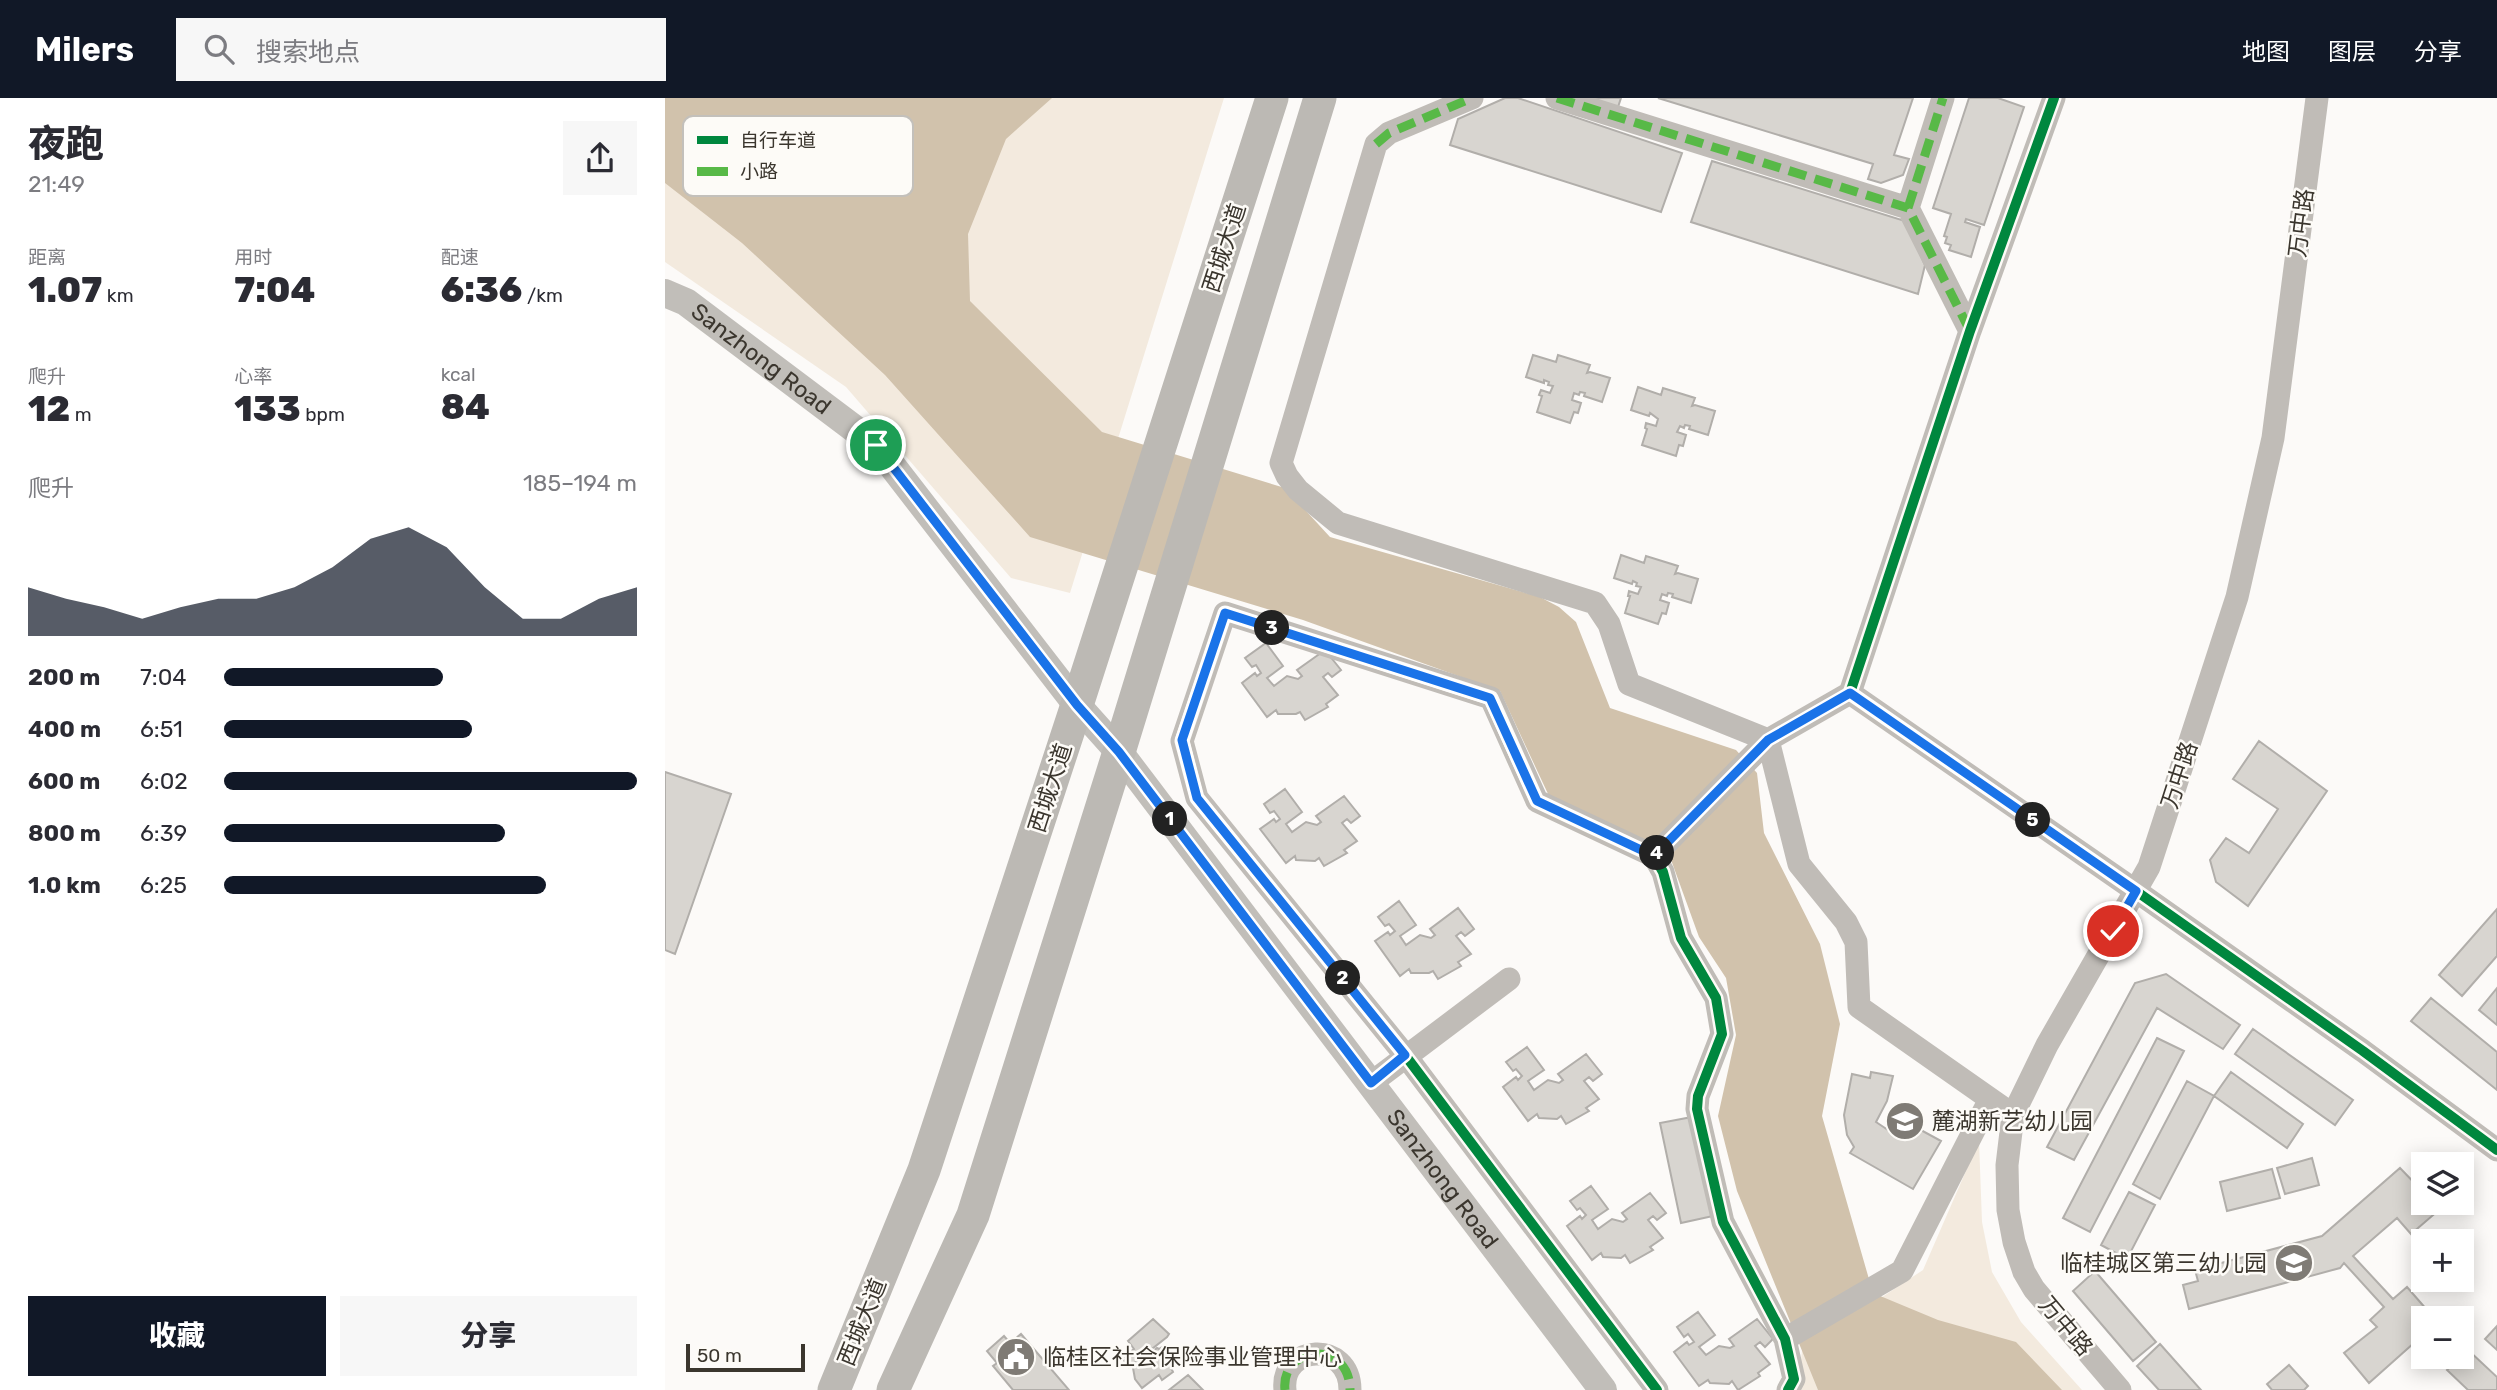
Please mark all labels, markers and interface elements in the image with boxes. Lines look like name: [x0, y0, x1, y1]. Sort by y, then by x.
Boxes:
search box: [176, 18, 666, 81]
text: Milers: [35, 30, 134, 69]
icon: search: [200, 30, 238, 68]
text: 搜索地点: [256, 37, 360, 68]
text: 地图: [2242, 38, 2290, 66]
text: 图层: [2328, 38, 2376, 66]
text: 分享: [2414, 38, 2462, 66]
legend: [683, 116, 913, 196]
text: 夜跑: [28, 121, 104, 167]
button: share: [563, 121, 637, 195]
text: 自行车道: [740, 129, 816, 152]
text: 小路: [740, 160, 778, 183]
text: 21:49: [28, 170, 85, 198]
street label: 万中路: [2283, 187, 2319, 259]
street label: 西城大道: [1196, 200, 1252, 296]
text: 距离: [28, 246, 66, 269]
text: 用时: [234, 246, 272, 269]
text: 配速: [441, 246, 479, 269]
text: 1.07: [28, 269, 102, 311]
text: 7:04: [234, 269, 315, 311]
text: 6:36: [441, 269, 522, 311]
text: km: [102, 284, 134, 307]
text: /km: [522, 284, 563, 307]
street label: Sanzhong Road: [686, 297, 837, 420]
text: kcal: [441, 363, 476, 386]
text: 爬升: [28, 365, 66, 388]
text: 心率: [234, 365, 272, 388]
text: 84: [441, 386, 490, 428]
text: 12: [28, 388, 70, 430]
text: 133: [234, 388, 301, 430]
text: m: [70, 403, 92, 426]
text: bpm: [301, 403, 345, 426]
pin: [846, 415, 906, 475]
icon: arrive: [857, 426, 895, 464]
text: 185–194 m: [523, 469, 637, 497]
text: 爬升: [28, 474, 74, 502]
pin: 3: [1255, 610, 1289, 646]
text: 3: [1265, 616, 1278, 639]
text: 200 m: [28, 663, 100, 691]
text: 7:04: [140, 663, 187, 691]
text: 400 m: [28, 715, 101, 743]
text: 6:51: [140, 715, 183, 743]
street label: 万中路: [2155, 738, 2203, 812]
street label: 西城大道: [1022, 740, 1078, 836]
text: 600 m: [28, 767, 100, 795]
text: 6:02: [140, 767, 188, 795]
pin: 1: [1153, 802, 1187, 836]
pin: 5: [2015, 802, 2051, 838]
text: 1: [1165, 807, 1174, 830]
text: 5: [2026, 808, 2039, 831]
text: 800 m: [28, 819, 101, 847]
text: 6:39: [140, 819, 187, 847]
pin: 4: [1639, 836, 1675, 870]
text: 4: [1650, 841, 1663, 864]
text: 1.0 km: [28, 871, 101, 899]
text: 6:25: [140, 871, 187, 899]
pin: [2083, 901, 2143, 961]
icon: check: [2094, 912, 2132, 950]
pin: 2: [1325, 960, 1361, 996]
text: 2: [1336, 966, 1349, 989]
school or university icon: 麓湖新艺幼儿园: [1884, 1100, 1926, 1142]
street label: Sanzhong Road: [1381, 1103, 1505, 1254]
place label: 麓湖新艺幼儿园: [1932, 1107, 2093, 1135]
map controls: [2411, 1152, 2474, 1369]
button: layers: [2411, 1152, 2474, 1215]
button: +: [2411, 1229, 2474, 1292]
school or university icon: 临桂城区第三幼儿园: [2273, 1242, 2315, 1284]
place label: 临桂城区第三幼儿园: [2060, 1249, 2267, 1277]
street label: 西城大道: [832, 1274, 892, 1370]
street label: 万中路: [2033, 1291, 2099, 1361]
button: 收藏: [28, 1296, 326, 1376]
button: 分享: [340, 1296, 637, 1376]
button: −: [2411, 1306, 2474, 1369]
public building icon: 临桂区社会保险事业管理中心: [995, 1336, 1037, 1378]
scale bar: [686, 1341, 805, 1373]
place label: 临桂区社会保险事业管理中心: [1043, 1343, 1342, 1371]
text: 50 m: [697, 1344, 742, 1367]

